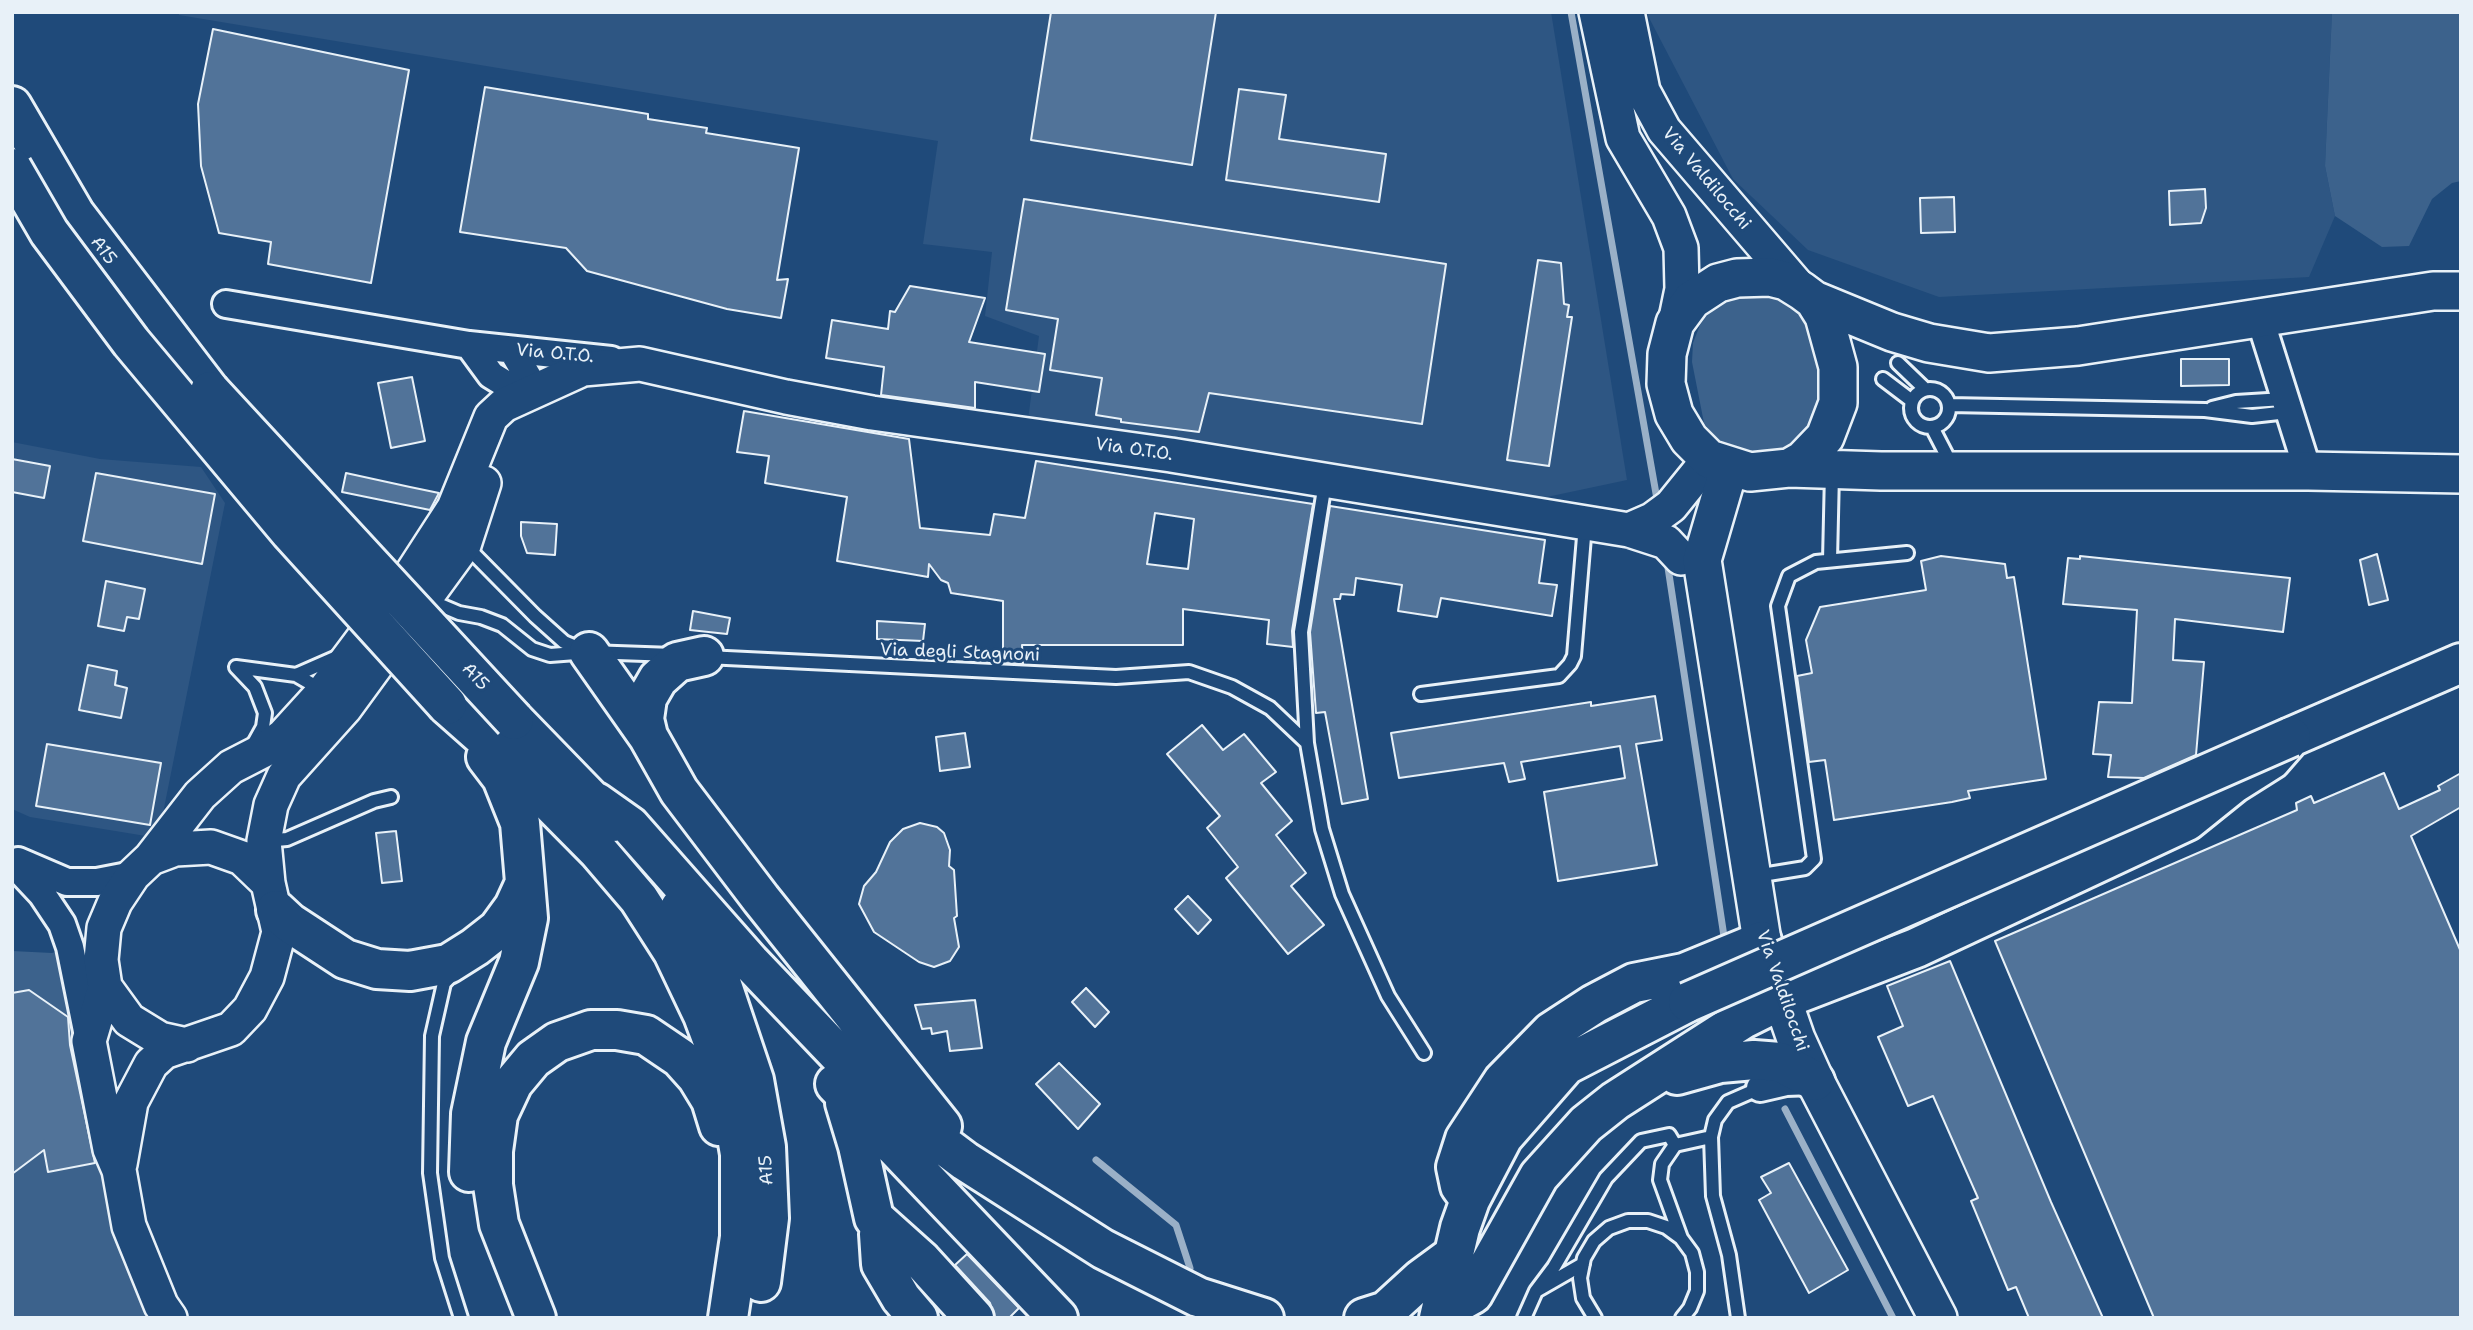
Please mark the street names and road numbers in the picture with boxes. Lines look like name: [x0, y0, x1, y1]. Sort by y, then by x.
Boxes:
street label: Via Valdilocchi: [1657, 123, 1755, 235]
street label: A15: [85, 232, 121, 270]
street label: Via O.T.O.: [515, 340, 595, 368]
street label: Via O.T.O.: [1094, 434, 1174, 466]
street label: Via degli Stagnoni: [880, 639, 1040, 667]
street label: A15: [457, 659, 493, 695]
street label: Via Valdilocchi: [1751, 927, 1813, 1055]
street label: A15: [755, 1154, 779, 1186]

